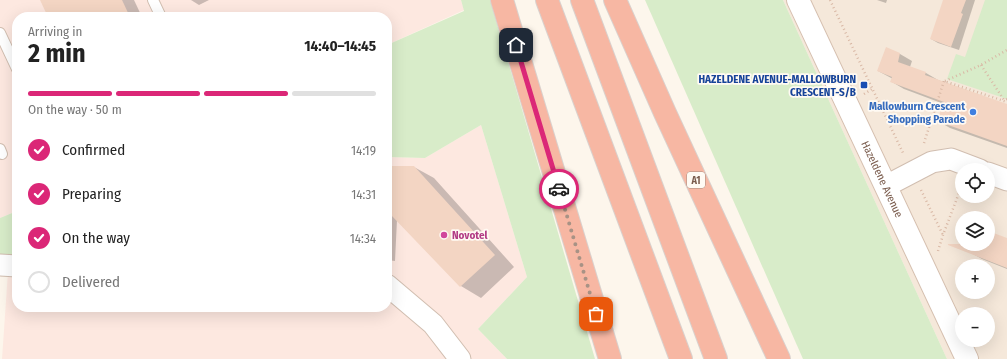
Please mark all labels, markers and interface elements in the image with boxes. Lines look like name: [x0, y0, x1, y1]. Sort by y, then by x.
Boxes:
text: Arriving in: [28, 24, 82, 39]
pin: [499, 28, 533, 62]
icon: home: [505, 34, 527, 56]
text: 14:40–14:45: [304, 37, 376, 55]
text: 2 min: [28, 38, 86, 69]
place label: HAZELDENE AVENUE-MALLOWBURN CRESCENT-S/B: [698, 73, 856, 99]
marker: HAZELDENE AVENUE-MALLOWBURN CRESCENT-S/B: [859, 80, 869, 90]
place label: Mallowburn Crescent Shopping Parade: [869, 100, 965, 126]
text: On the way · 50 m: [28, 102, 122, 117]
marker: Mallowburn Crescent Shopping Parade: [968, 107, 978, 117]
icon: check: [28, 139, 50, 161]
street label: Hazeldene Avenue: [858, 139, 905, 220]
text: Confirmed: [62, 141, 125, 159]
text: 14:19: [351, 143, 376, 158]
map controls: [955, 163, 995, 347]
button: locate: [955, 163, 995, 203]
courier: [539, 169, 579, 209]
road number: A1: [687, 172, 705, 188]
icon: car: [548, 178, 570, 200]
icon: check: [28, 183, 50, 205]
text: Preparing: [62, 185, 121, 203]
text: 14:31: [351, 187, 376, 202]
button: layers: [955, 211, 995, 251]
icon: check: [28, 227, 50, 249]
text: On the way: [62, 229, 130, 247]
place label: Novotel: [452, 229, 489, 242]
marker: Novotel: [439, 230, 449, 240]
text: 14:34: [350, 231, 376, 246]
button: +: [955, 259, 995, 299]
text: Delivered: [62, 273, 120, 291]
pin: [579, 297, 613, 331]
icon: bag: [585, 303, 607, 325]
button: −: [955, 307, 995, 347]

